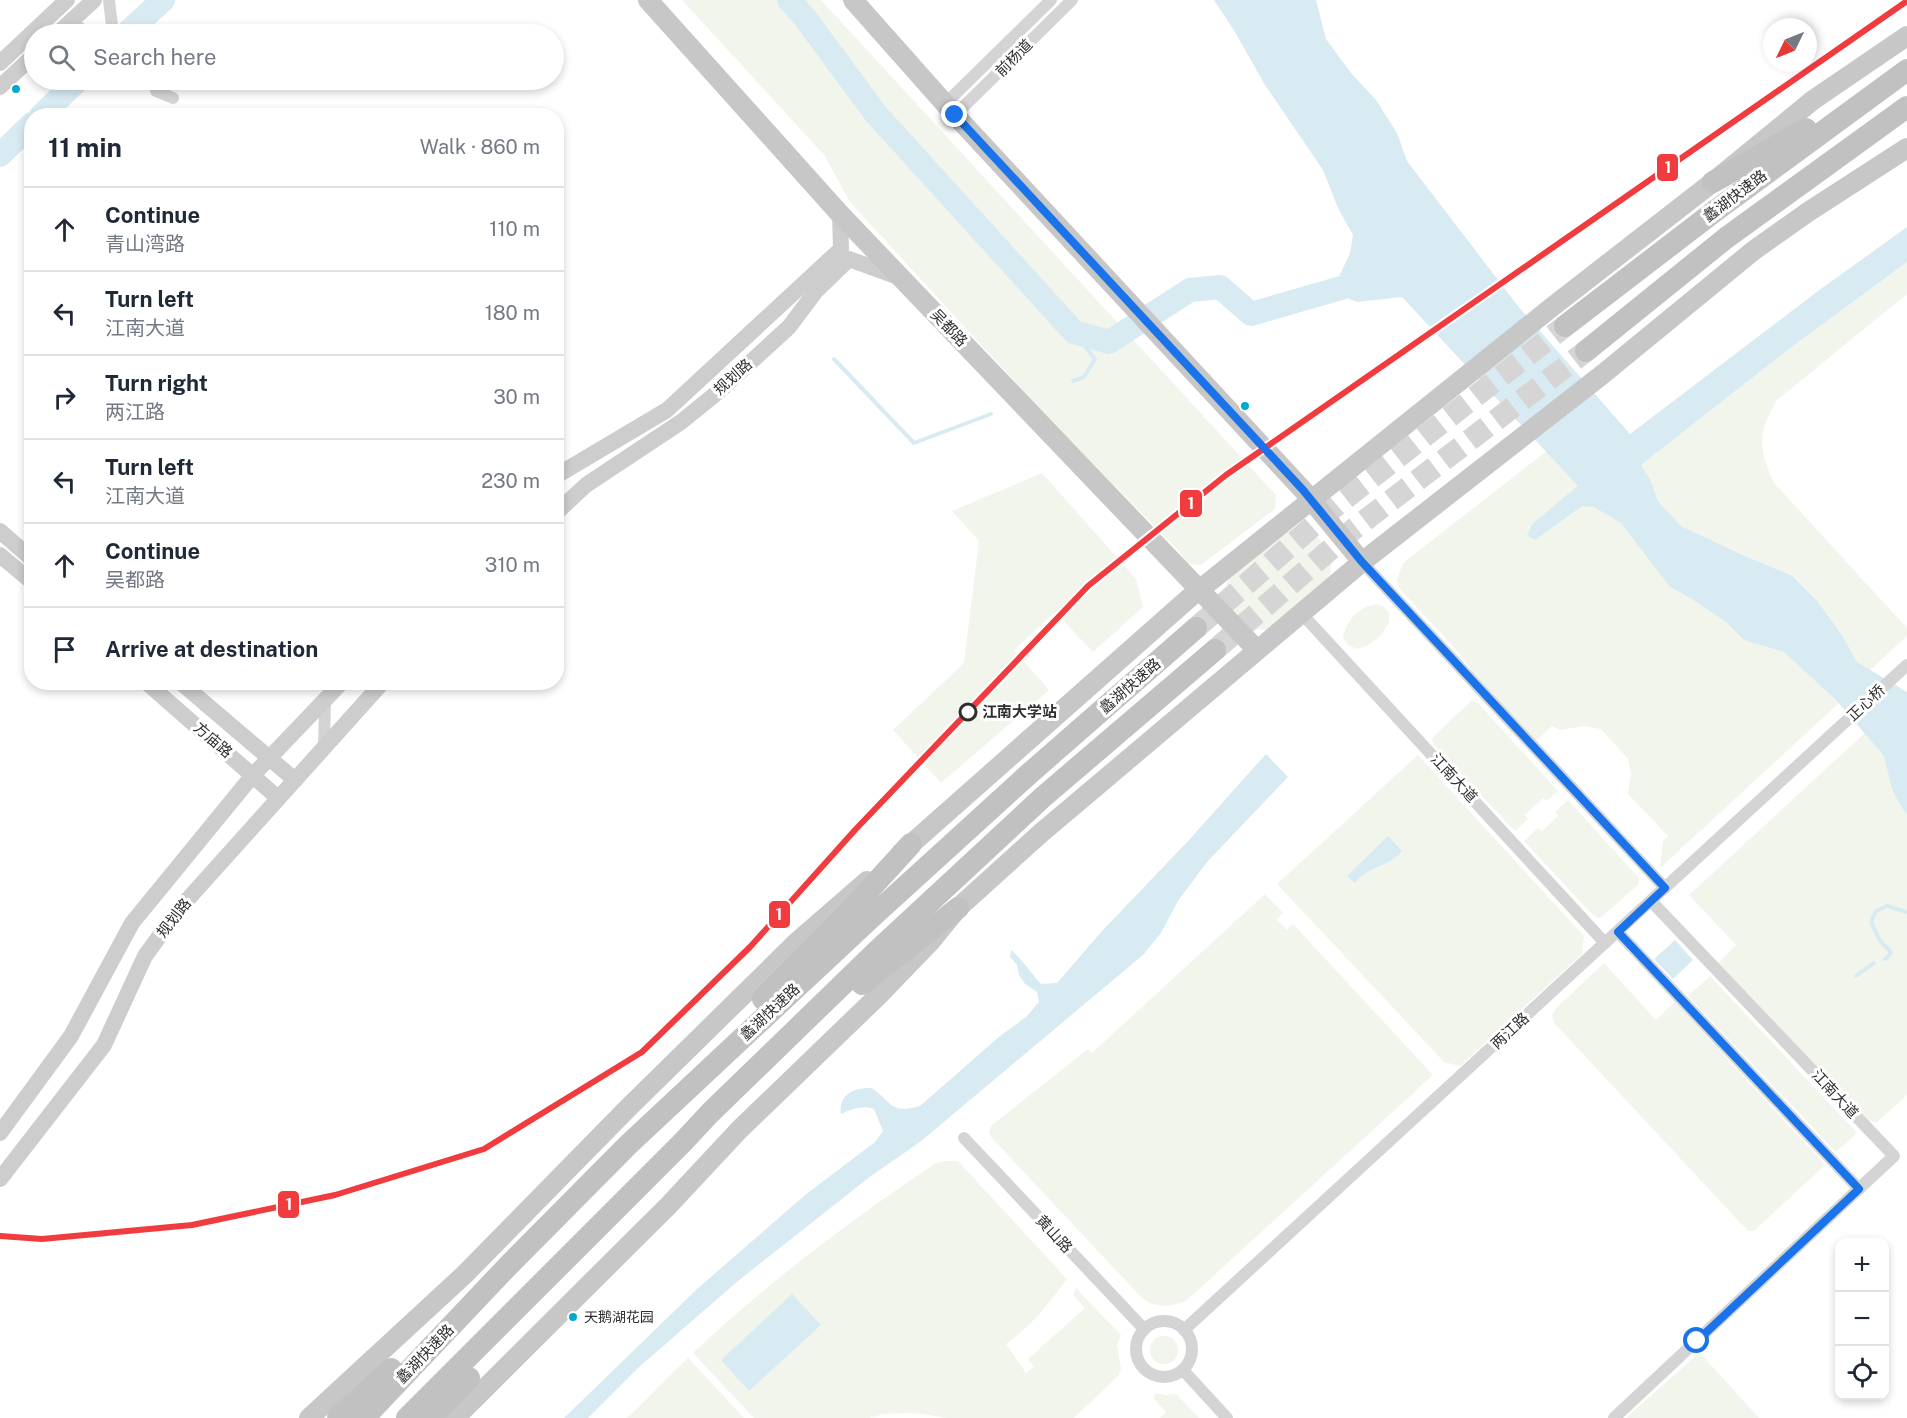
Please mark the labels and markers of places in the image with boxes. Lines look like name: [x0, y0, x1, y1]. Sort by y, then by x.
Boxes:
unlabelled marker: [10, 83, 22, 95]
unlabelled marker: [1239, 400, 1251, 412]
marker: 江南大学站: [959, 703, 977, 721]
place label: 江南大学站: [982, 703, 1057, 720]
place label: 天鹅湖花园: [584, 1309, 654, 1325]
marker: 天鹅湖花园: [567, 1311, 579, 1323]

